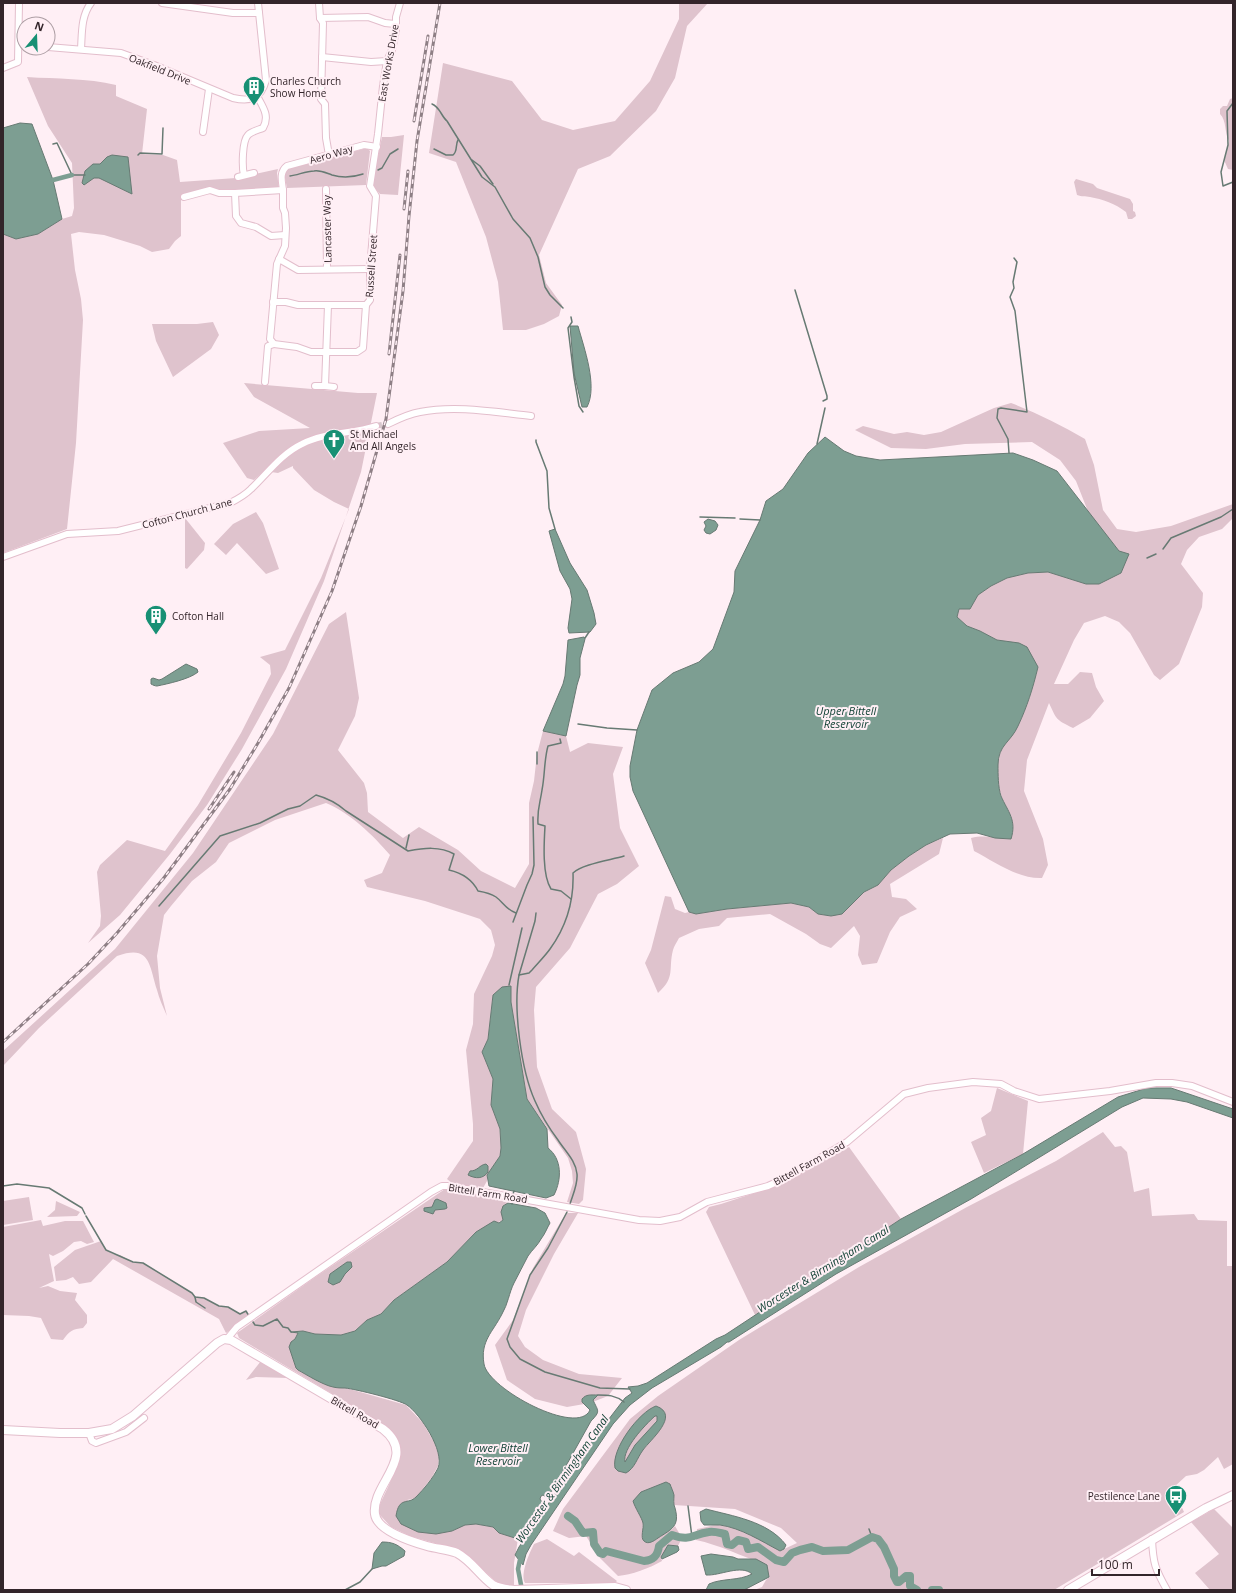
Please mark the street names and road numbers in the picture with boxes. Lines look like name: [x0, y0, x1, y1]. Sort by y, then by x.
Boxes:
street label: East Works Drive: [374, 23, 402, 103]
street label: Oakfield Drive: [127, 50, 193, 88]
street label: Aero Way: [308, 141, 355, 167]
street label: Lancaster Way: [319, 194, 335, 263]
street label: Russell Street: [362, 234, 380, 298]
street label: Cofton Church Lane: [140, 494, 234, 532]
street label: Bittell Farm Road: [771, 1138, 847, 1188]
street label: Bittell Farm Road: [447, 1180, 529, 1206]
street label: Bittell Road: [328, 1393, 382, 1431]

